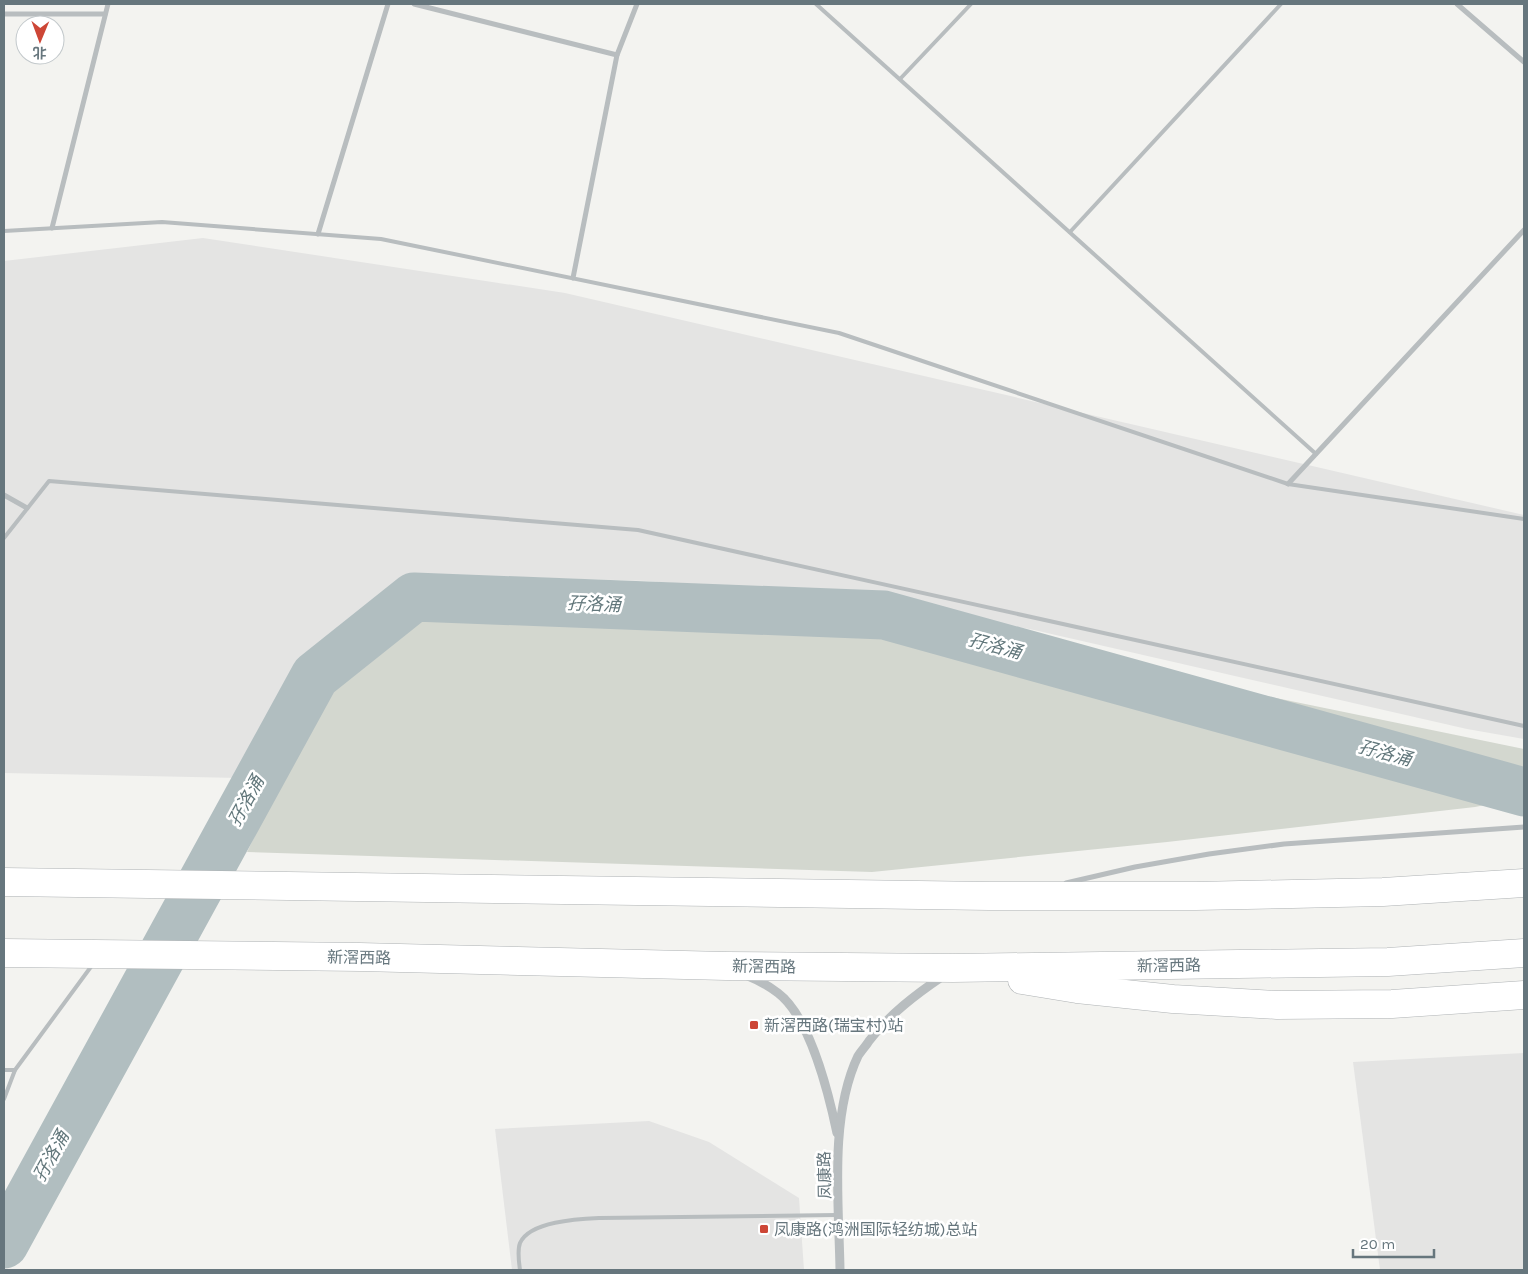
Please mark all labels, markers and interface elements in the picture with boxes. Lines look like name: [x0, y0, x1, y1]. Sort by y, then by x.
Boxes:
north arrow: [15, 15, 65, 65]
text: 北: [33, 44, 47, 61]
water label: 孖洛涌: [567, 592, 623, 616]
water label: 孖洛涌: [966, 628, 1026, 664]
water label: 孖洛涌: [1356, 735, 1416, 771]
water label: 孖洛涌: [223, 770, 270, 830]
street label: 新滘西路: [327, 947, 391, 968]
street label: 新滘西路: [1137, 955, 1201, 976]
street label: 新滘西路: [732, 956, 796, 977]
place label: 新滘西路(瑞宝村)站: [764, 1016, 903, 1035]
marker: 新滘西路(瑞宝村)站: [748, 1019, 760, 1031]
water label: 孖洛涌: [28, 1125, 75, 1185]
street label: 凤康路: [815, 1151, 834, 1199]
place label: 凤康路(鸿洲国际轻纺城)总站: [774, 1220, 977, 1239]
marker: 凤康路(鸿洲国际轻纺城)总站: [758, 1223, 770, 1235]
scale bar: [1353, 1226, 1434, 1258]
text: 20 m: [1360, 1235, 1395, 1253]

